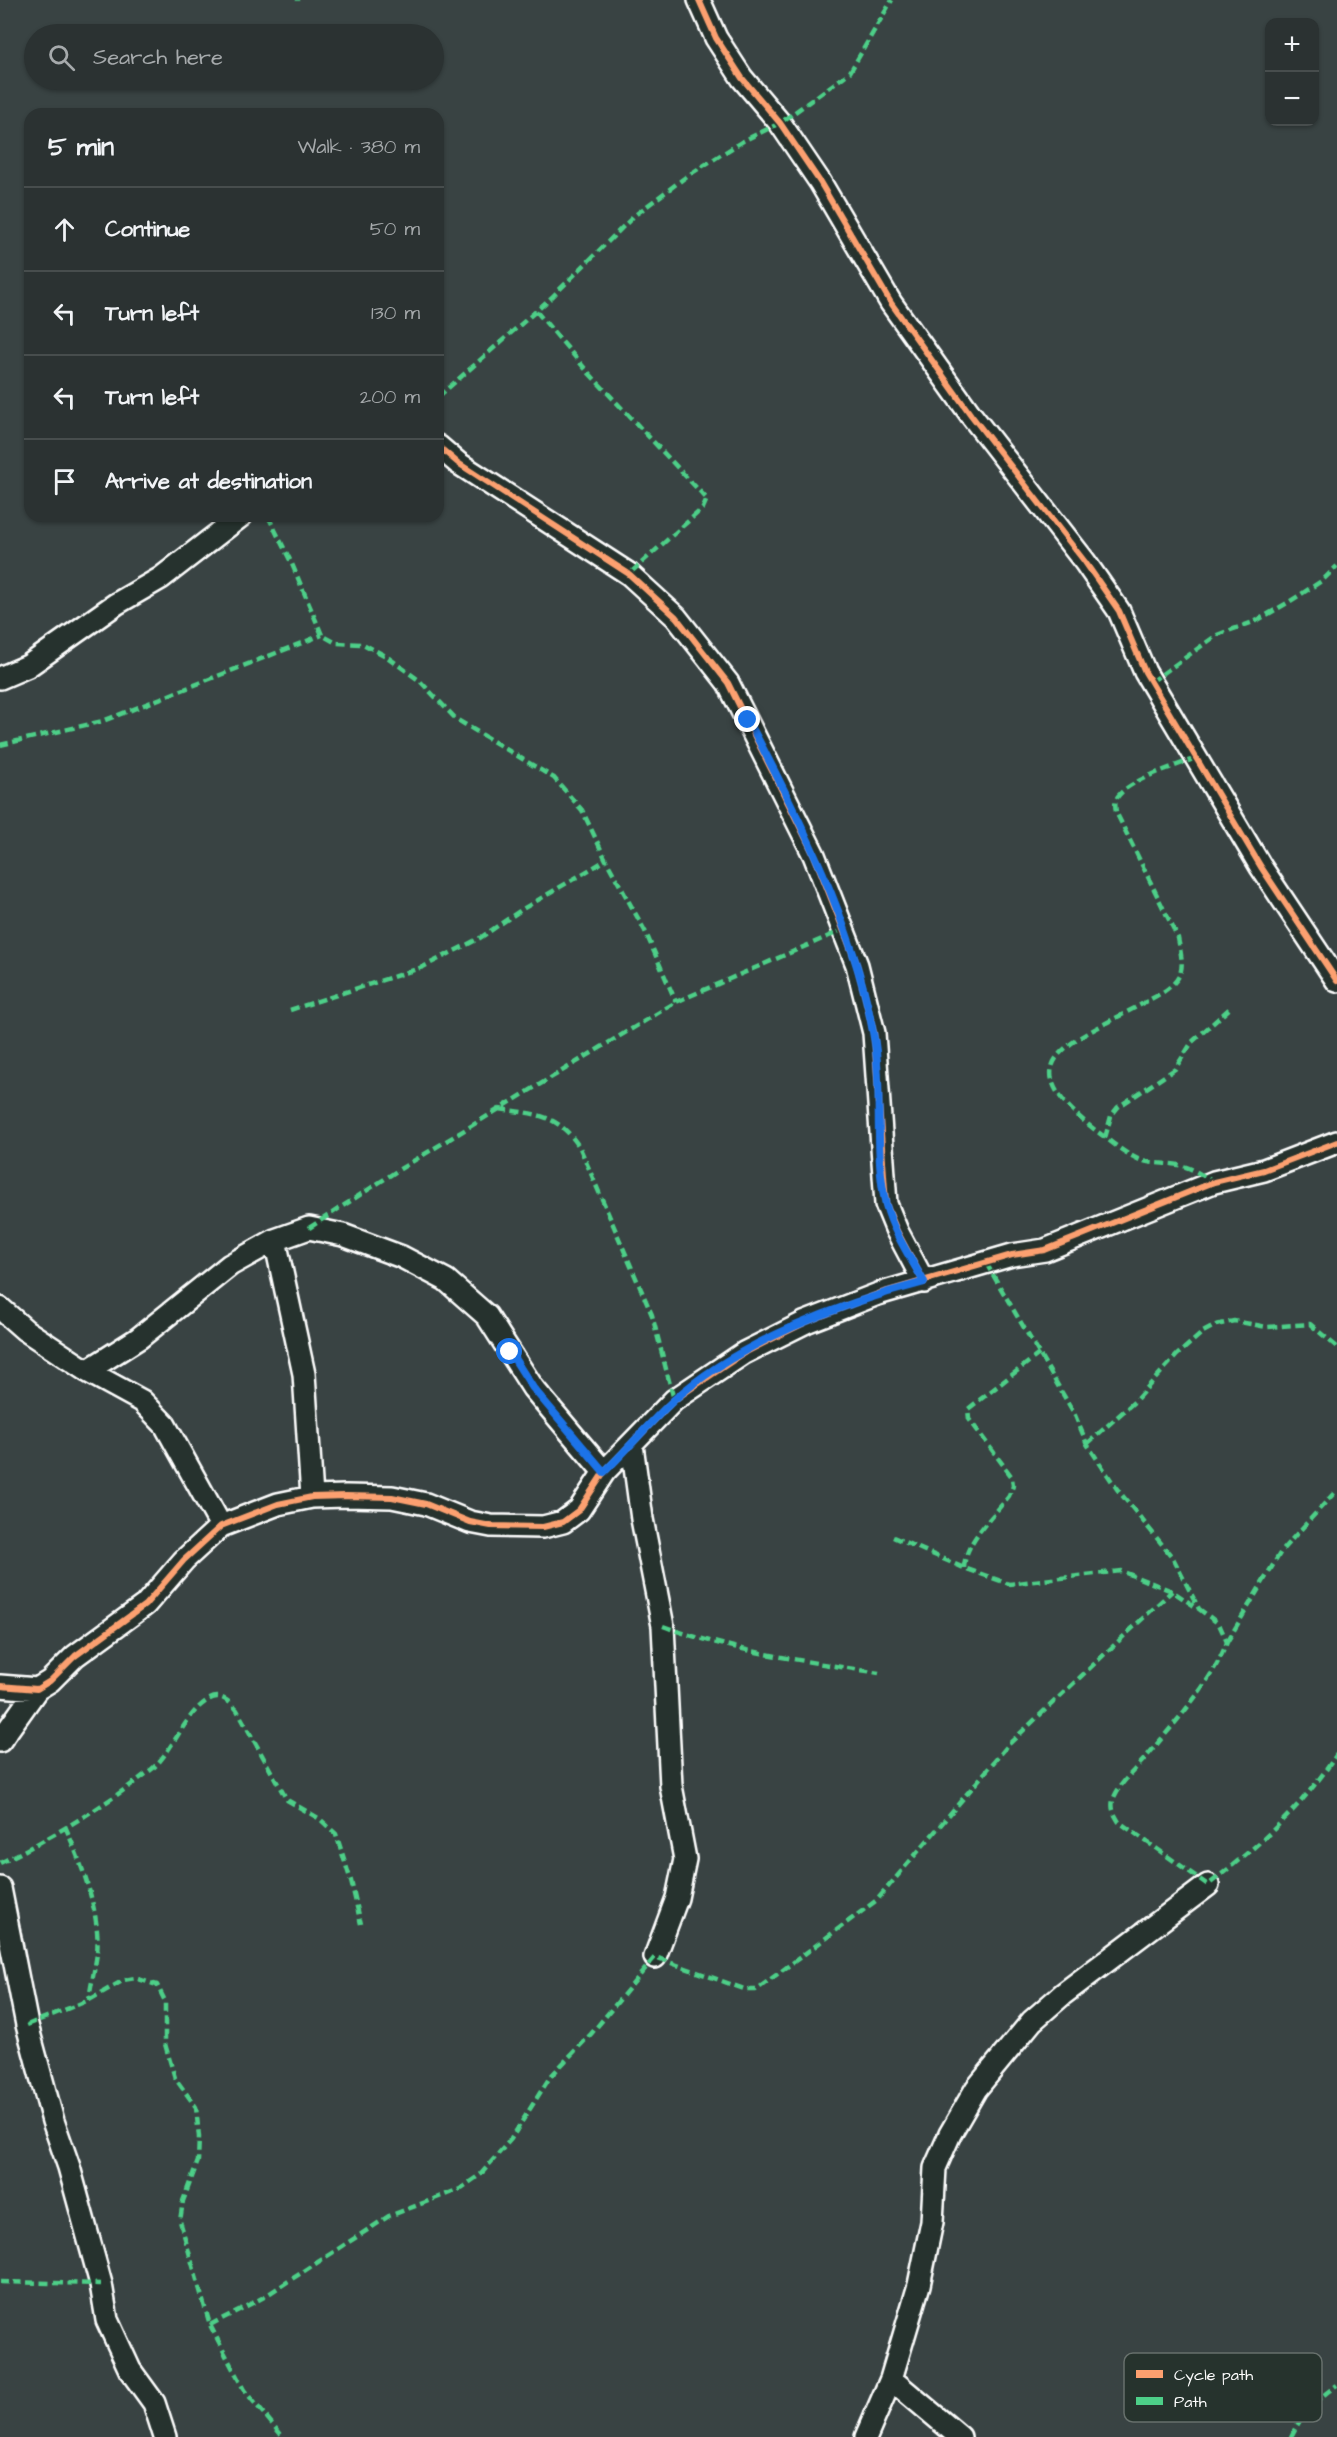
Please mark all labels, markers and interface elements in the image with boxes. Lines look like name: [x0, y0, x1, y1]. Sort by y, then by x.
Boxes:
map controls: [1265, 18, 1319, 126]
button: +: [1265, 18, 1319, 72]
search box: [24, 24, 444, 90]
icon: search: [45, 41, 78, 74]
text: Search here: [93, 42, 223, 73]
button: −: [1265, 72, 1319, 126]
text: 5 min: [48, 129, 114, 165]
text: Walk · 380 m: [297, 133, 420, 161]
icon: ahead: [48, 213, 81, 246]
text: Continue: [105, 214, 190, 245]
text: 50 m: [370, 215, 420, 243]
icon: left: [48, 297, 81, 330]
text: Turn left: [105, 298, 199, 329]
text: 130 m: [371, 299, 420, 327]
icon: left: [48, 381, 81, 414]
text: Turn left: [105, 382, 199, 413]
text: 200 m: [360, 383, 420, 411]
icon: arrive: [48, 465, 81, 498]
text: Arrive at destination: [105, 466, 312, 497]
route end: [734, 706, 760, 732]
route start: [496, 1338, 522, 1364]
legend: [1124, 2353, 1322, 2422]
text: Cycle path: [1174, 2364, 1253, 2387]
text: Path: [1174, 2391, 1207, 2413]

